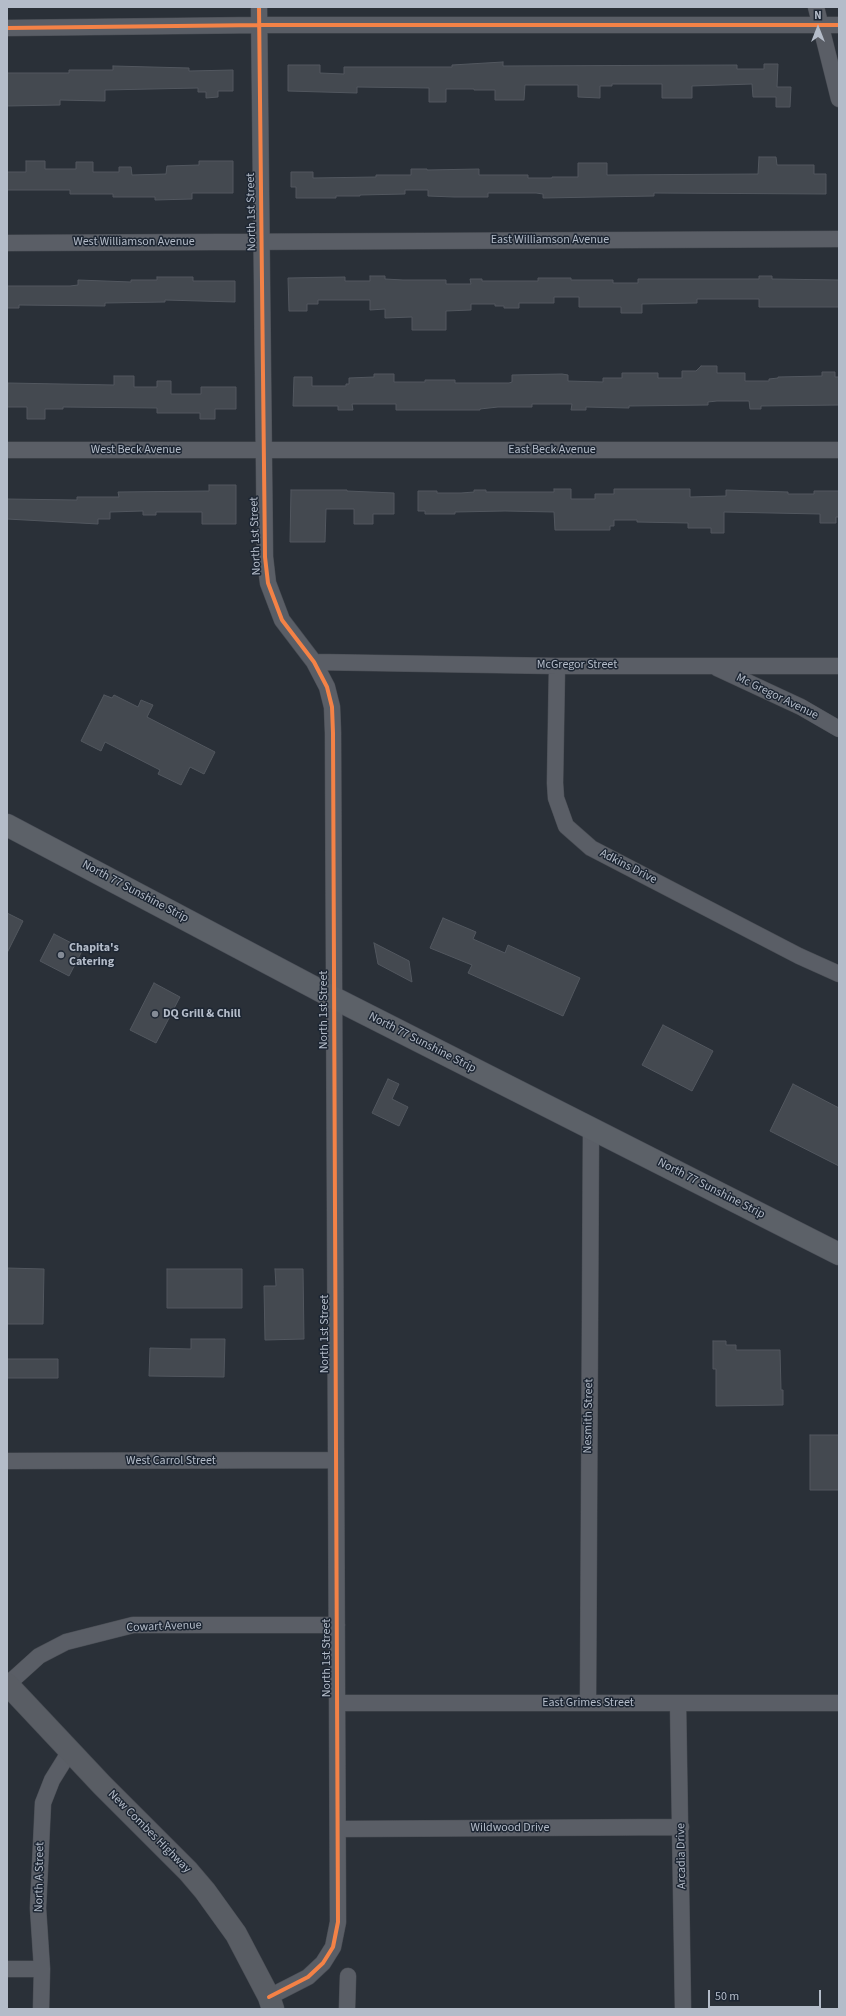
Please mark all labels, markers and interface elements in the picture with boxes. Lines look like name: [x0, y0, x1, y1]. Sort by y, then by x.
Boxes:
north arrow: [798, 8, 838, 48]
text: N: [814, 8, 822, 23]
street label: North 1st Street: [244, 173, 260, 251]
street label: East Williamson Avenue: [491, 233, 609, 247]
street label: West Williamson Avenue: [73, 235, 195, 249]
street label: West Beck Avenue: [91, 443, 181, 457]
street label: East Beck Avenue: [508, 443, 596, 457]
street label: North 1st Street: [247, 496, 265, 576]
street label: McGregor Street: [537, 658, 617, 672]
street label: Mc Gregor Avenue: [733, 671, 821, 723]
street label: Adkins Drive: [597, 846, 659, 888]
street label: North 77 Sunshine Strip: [79, 858, 191, 926]
place label: Chapita's Catering: [69, 941, 119, 969]
marker: Chapita's Catering: [56, 950, 66, 960]
street label: North 1st Street: [317, 971, 331, 1049]
place label: DQ Grill & Chill: [163, 1007, 241, 1021]
marker: DQ Grill & Chill: [150, 1009, 160, 1019]
street label: North 77 Sunshine Strip: [366, 1010, 478, 1076]
street label: North 77 Sunshine Strip: [655, 1156, 767, 1222]
street label: North 1st Street: [318, 1295, 332, 1373]
street label: Nesmith Street: [581, 1379, 597, 1453]
street label: West Carrol Street: [126, 1454, 216, 1468]
street label: Cowart Avenue: [126, 1618, 202, 1636]
street label: North 1st Street: [320, 1619, 334, 1697]
street label: East Grimes Street: [542, 1696, 634, 1710]
street label: New Combes Highway: [104, 1787, 194, 1877]
street label: Wildwood Drive: [471, 1821, 549, 1835]
street label: Arcadia Drive: [674, 1823, 690, 1889]
street label: North A Street: [32, 1842, 48, 1912]
scale bar: [710, 1982, 823, 2008]
text: 50 m: [715, 1988, 739, 2005]

